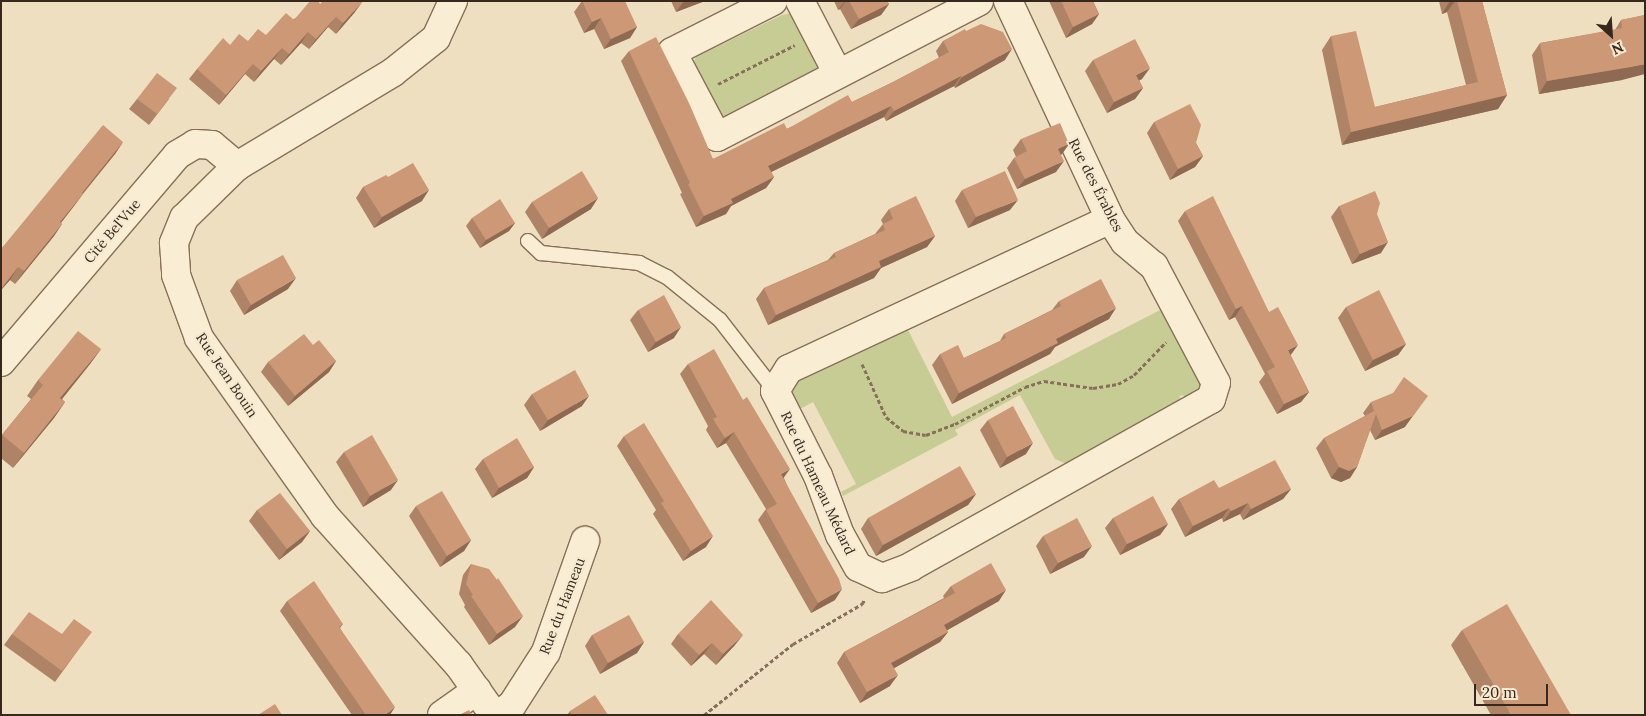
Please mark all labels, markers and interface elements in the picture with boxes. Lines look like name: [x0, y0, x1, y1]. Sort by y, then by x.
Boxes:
north arrow: [1586, 10, 1636, 60]
text: N: [1609, 38, 1626, 59]
street label: Rue des Érables: [1065, 136, 1127, 234]
street label: Cité Bel'Vue: [80, 196, 144, 266]
street label: Rue Jean Bouin: [193, 330, 261, 420]
street label: Rue du Hameau Médard: [777, 409, 859, 557]
street label: Rue du Hameau: [536, 555, 588, 657]
scale bar: [1476, 674, 1550, 706]
text: 20 m: [1482, 683, 1517, 702]

